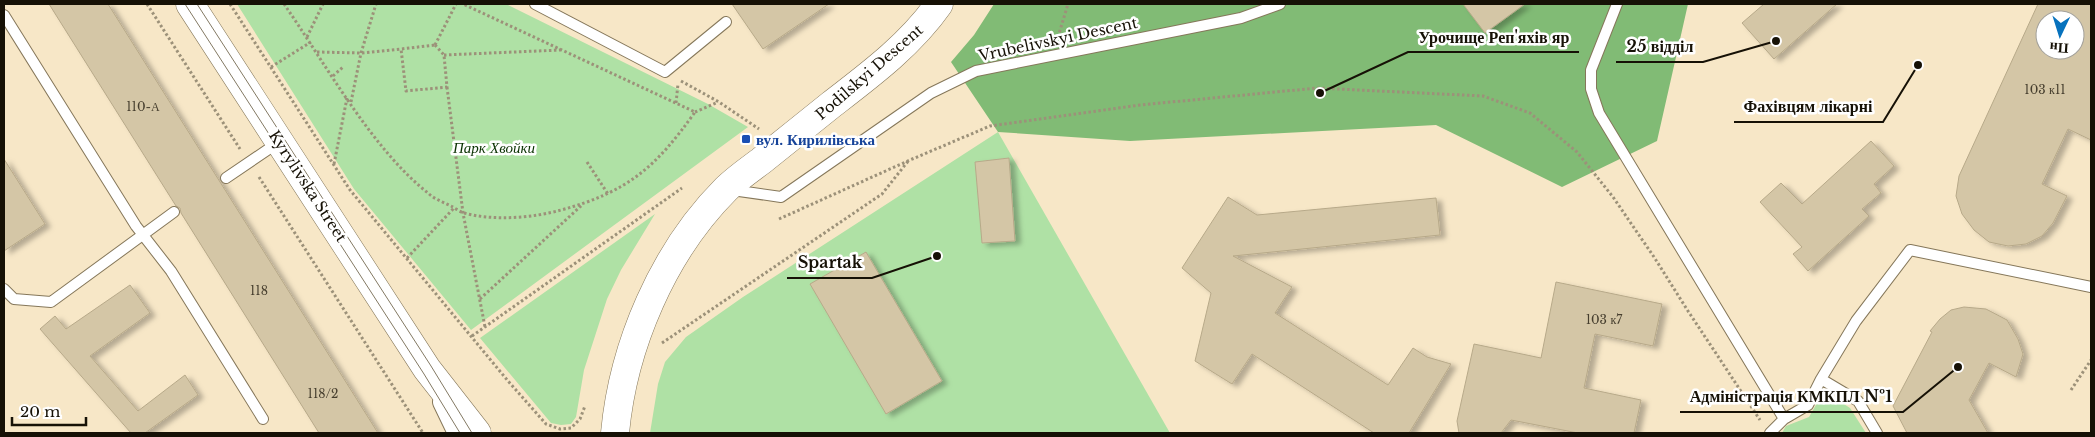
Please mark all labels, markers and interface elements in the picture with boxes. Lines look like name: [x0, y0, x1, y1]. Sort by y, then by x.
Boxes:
north arrow: [2035, 10, 2085, 60]
street label: Vrubelivskyi Descent: [976, 13, 1139, 65]
street label: Podilskyi Descent: [811, 20, 927, 124]
callout: Урочище Реп'яхів яр: [1408, 21, 1579, 52]
text: Урочище Реп'яхів яр: [1419, 27, 1570, 47]
callout: 25 відділ: [1616, 31, 1703, 62]
text: 25 відділ: [1627, 36, 1693, 56]
text: Пн: [2049, 38, 2069, 58]
house number: 103 к11: [2024, 82, 2066, 97]
callout: Фахівцям лікарні: [1734, 91, 1883, 122]
text: Фахівцям лікарні: [1744, 96, 1873, 116]
house number: 110-А: [126, 99, 160, 114]
street label: Kyrylivska Street: [265, 127, 351, 246]
place label: вул. Кирилівська: [756, 130, 875, 149]
marker: вул. Кирилівська: [740, 133, 752, 145]
park label: Парк Хвойки: [452, 138, 535, 157]
callout: Spartak: [787, 247, 872, 278]
text: Spartak: [798, 252, 863, 272]
house number: 118: [250, 283, 268, 298]
house number: 103 к7: [1586, 312, 1623, 327]
callout: Адміністрація КМКПЛ №1: [1680, 381, 1903, 412]
house number: 118/2: [308, 386, 338, 401]
text: Адміністрація КМКПЛ №1: [1690, 386, 1892, 406]
scale bar: [12, 394, 86, 426]
text: 20 m: [20, 402, 60, 421]

